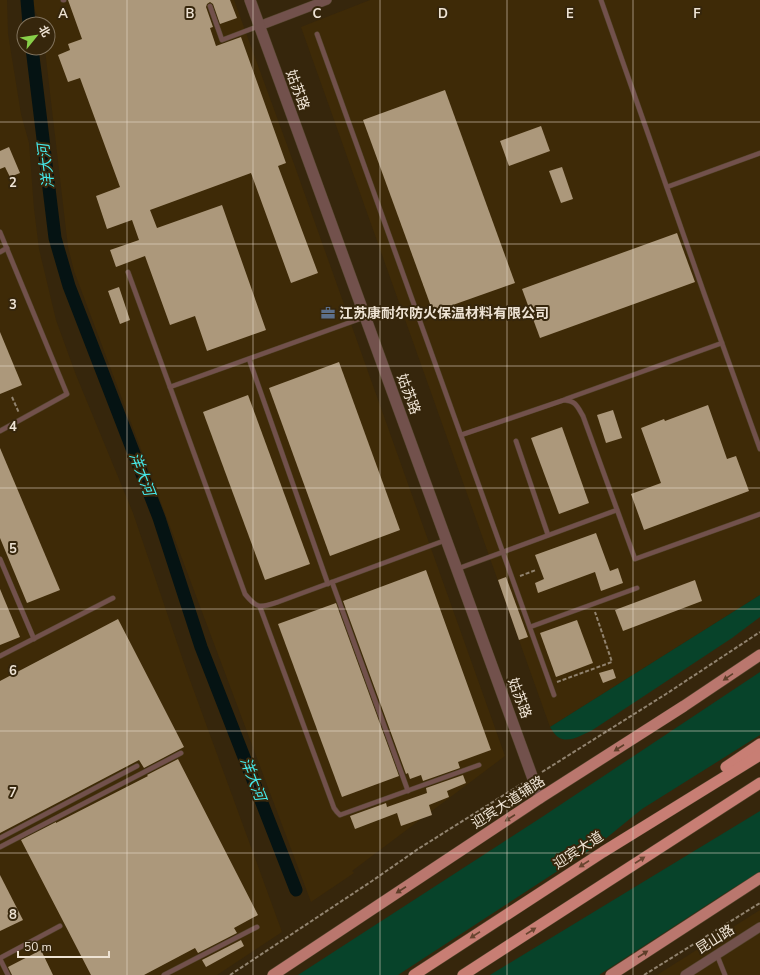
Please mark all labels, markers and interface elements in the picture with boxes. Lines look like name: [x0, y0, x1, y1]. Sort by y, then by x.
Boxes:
text: A: [58, 5, 68, 23]
text: B: [186, 5, 195, 23]
text: C: [313, 5, 322, 23]
text: D: [438, 5, 448, 23]
text: E: [566, 5, 574, 23]
text: F: [693, 5, 701, 23]
north arrow: [16, 16, 56, 56]
text: 北: [35, 23, 53, 40]
street label: 姑苏路: [281, 67, 314, 113]
water label: 洋大河: [33, 139, 59, 190]
text: 2: [9, 174, 17, 192]
text: 3: [9, 296, 17, 314]
place label: 江苏康耐尔防火保温材料有限公司: [339, 304, 549, 323]
office icon: 江苏康耐尔防火保温材料有限公司: [320, 305, 336, 321]
street label: 姑苏路: [392, 371, 425, 417]
text: 4: [9, 418, 17, 436]
water label: 洋大河: [125, 449, 160, 501]
text: 5: [9, 540, 17, 558]
text: 6: [9, 662, 17, 680]
one-way arrow: [722, 673, 733, 681]
street label: 姑苏路: [503, 675, 536, 721]
one-way arrow: [614, 744, 624, 752]
water label: 洋大河: [236, 754, 271, 806]
street label: 迎宾大道辅路: [468, 772, 549, 833]
text: 7: [9, 784, 17, 802]
one-way arrow: [504, 815, 516, 822]
street label: 迎宾大道: [550, 827, 607, 874]
one-way arrow: [635, 856, 645, 864]
one-way arrow: [579, 860, 589, 868]
one-way arrow: [396, 886, 406, 894]
text: 8: [9, 906, 17, 924]
street label: 昆山路: [692, 920, 738, 959]
one-way arrow: [526, 927, 536, 935]
one-way arrow: [470, 931, 481, 939]
scale bar: [18, 933, 109, 959]
text: 50 m: [24, 939, 52, 955]
one-way arrow: [638, 950, 648, 958]

